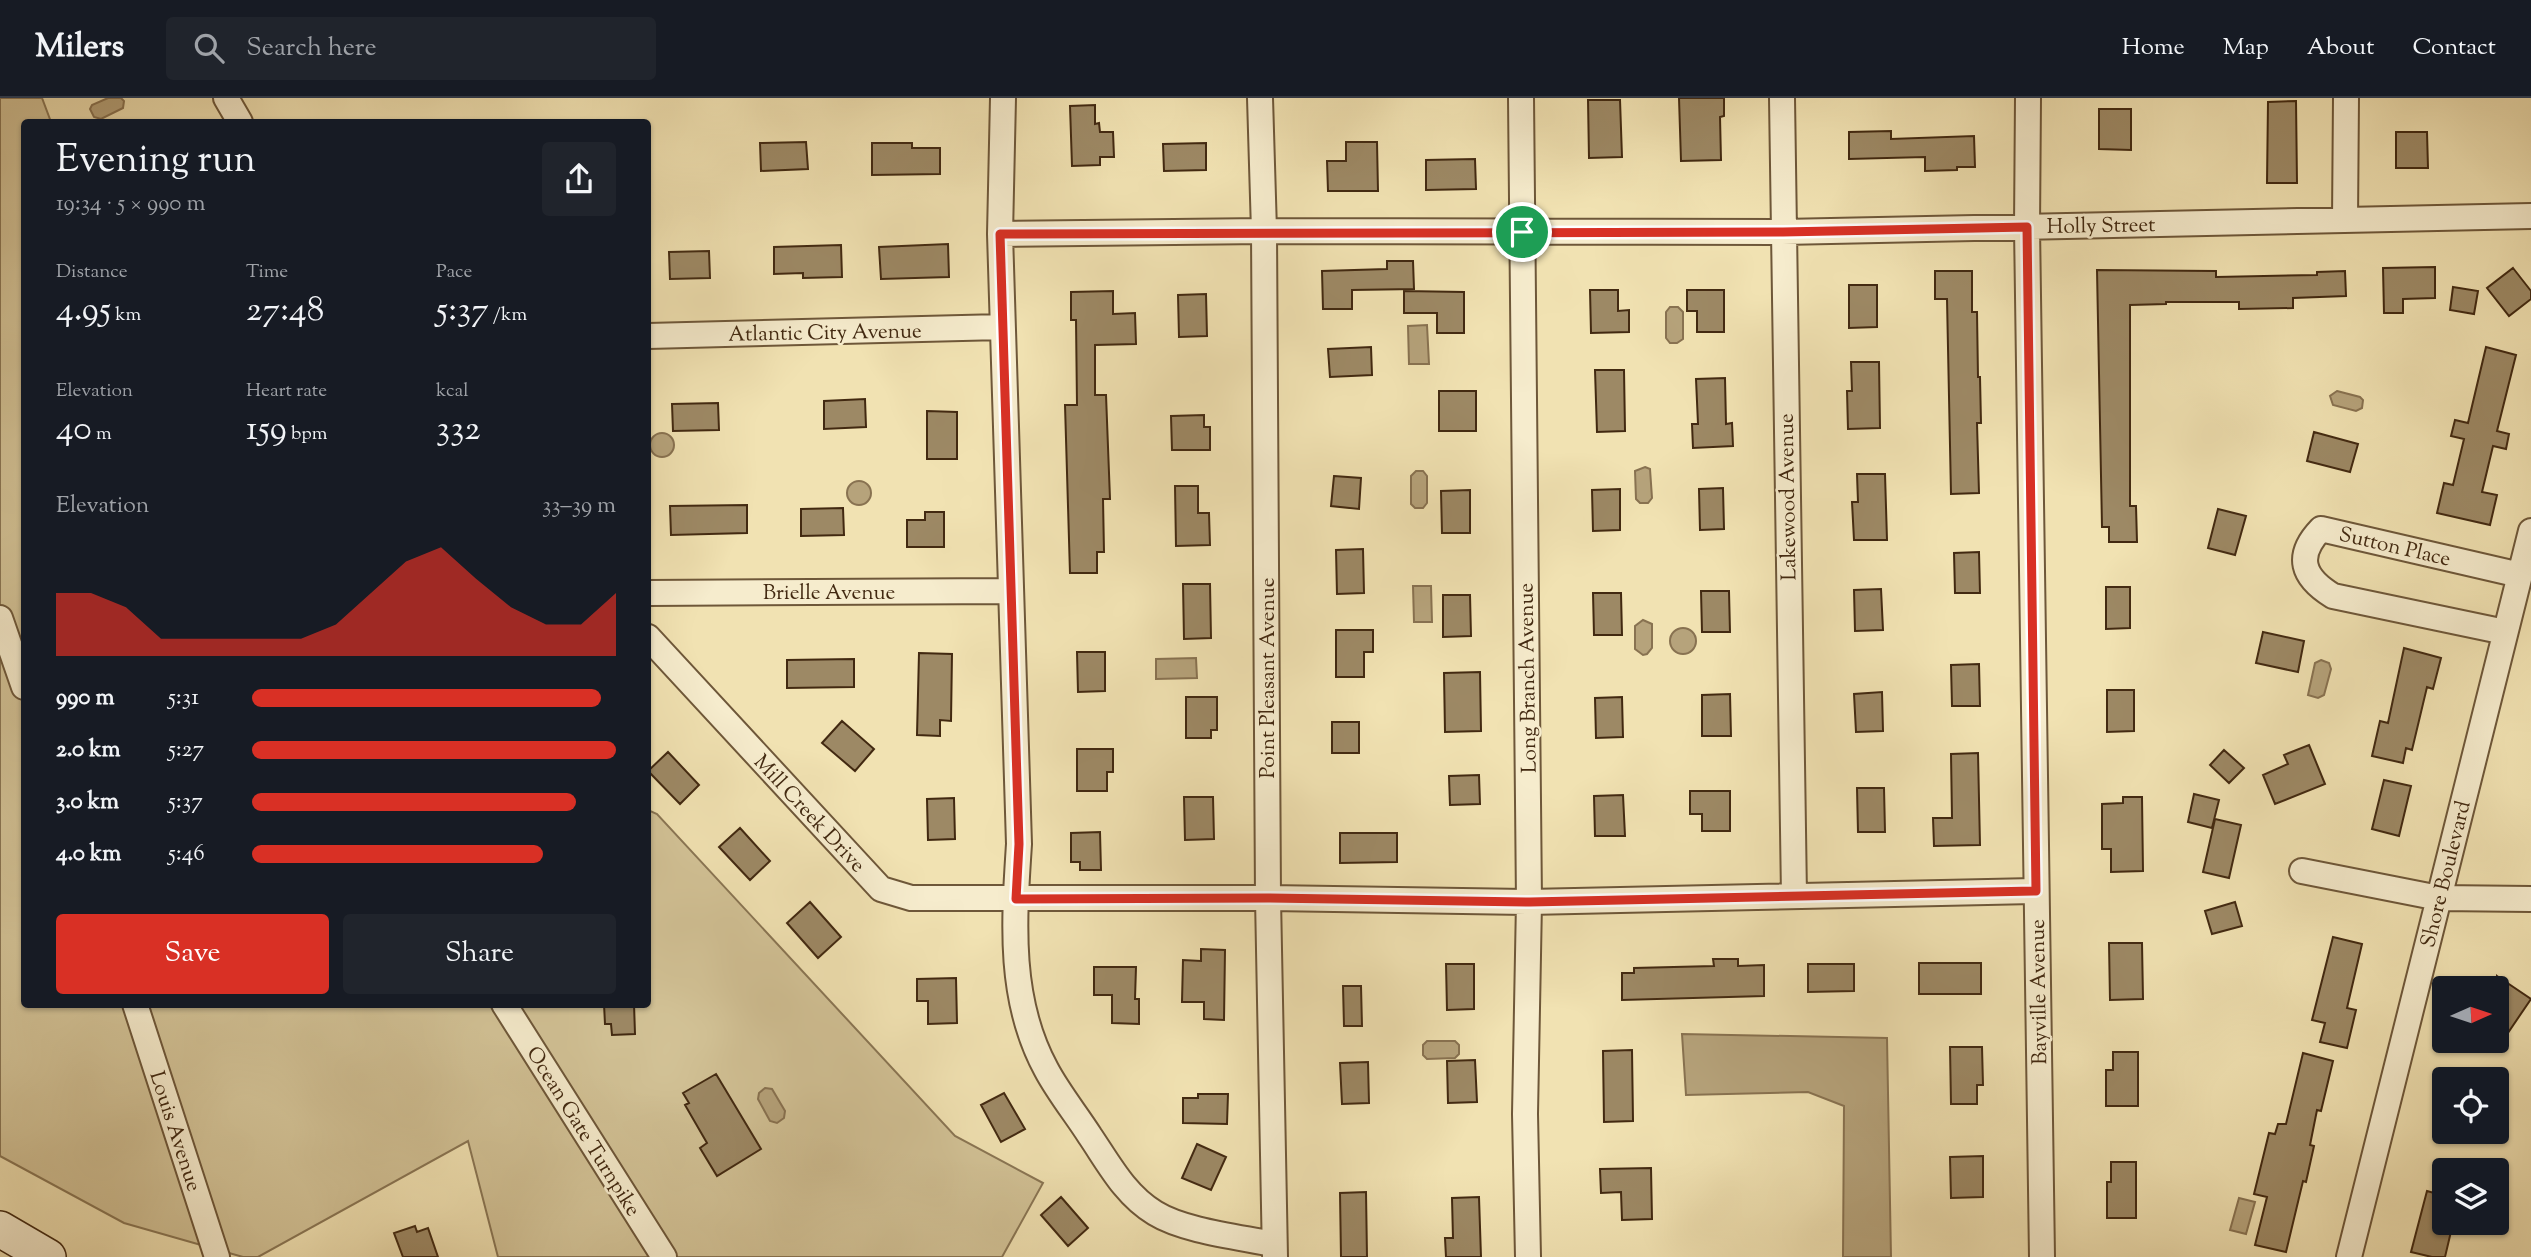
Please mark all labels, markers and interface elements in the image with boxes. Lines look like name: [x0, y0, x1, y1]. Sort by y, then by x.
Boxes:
search box: [166, 17, 656, 80]
text: Milers: [35, 24, 124, 72]
icon: search: [190, 29, 228, 67]
text: Search here: [246, 30, 377, 67]
text: Home: [2122, 31, 2185, 65]
text: Map: [2223, 31, 2269, 65]
text: About: [2307, 31, 2374, 65]
text: Contact: [2412, 31, 2496, 65]
text: Evening run: [56, 135, 256, 189]
button: share: [542, 142, 616, 216]
text: 19:34 · 5 × 990 m: [56, 188, 205, 221]
pin: [1492, 202, 1552, 262]
street label: Holly Street: [2046, 211, 2156, 243]
icon: arrive: [1503, 213, 1541, 251]
text: Distance: [56, 259, 128, 286]
text: Time: [246, 259, 288, 286]
text: Pace: [436, 259, 472, 286]
text: 4.95: [56, 286, 111, 337]
text: 27:48: [246, 286, 324, 337]
text: 5:37: [436, 286, 489, 337]
text: km: [111, 302, 141, 329]
text: /km: [489, 302, 527, 329]
street label: Atlantic City Avenue: [728, 317, 922, 351]
text: Elevation: [56, 378, 133, 405]
text: Heart rate: [246, 378, 327, 405]
text: kcal: [436, 378, 469, 405]
text: 40: [56, 405, 92, 456]
text: 159: [246, 405, 287, 456]
text: 332: [436, 405, 481, 456]
street label: Lakewood Avenue: [1773, 413, 1805, 581]
text: m: [92, 421, 112, 448]
text: bpm: [287, 421, 327, 448]
text: Elevation: [56, 490, 149, 523]
text: 33–39 m: [542, 490, 616, 523]
street label: Sutton Place: [2336, 521, 2453, 575]
street label: Point Pleasant Avenue: [1254, 577, 1284, 779]
street label: Brielle Avenue: [763, 579, 895, 609]
street label: Long Branch Avenue: [1512, 583, 1546, 773]
text: 990 m: [56, 682, 114, 715]
text: 5:31: [168, 682, 199, 715]
text: 2.0 km: [56, 734, 121, 767]
text: 5:27: [168, 734, 204, 767]
street label: Mill Creek Drive: [746, 749, 871, 880]
text: 3.0 km: [56, 786, 119, 819]
text: 5:37: [168, 786, 203, 819]
street label: Shore Boulevard: [2414, 798, 2480, 951]
text: 4.0 km: [56, 838, 121, 871]
text: 5:46: [168, 838, 205, 871]
button: Save: [56, 914, 329, 994]
button: Share: [343, 914, 616, 994]
street label: Bayville Avenue: [2024, 919, 2056, 1065]
north arrow: [2432, 976, 2510, 1054]
map controls: [2432, 976, 2509, 1235]
street label: Ocean Gate Turnpike: [518, 1041, 647, 1223]
street label: Louis Avenue: [141, 1067, 208, 1196]
button: locate: [2432, 1067, 2509, 1144]
button: layers: [2432, 1158, 2509, 1235]

